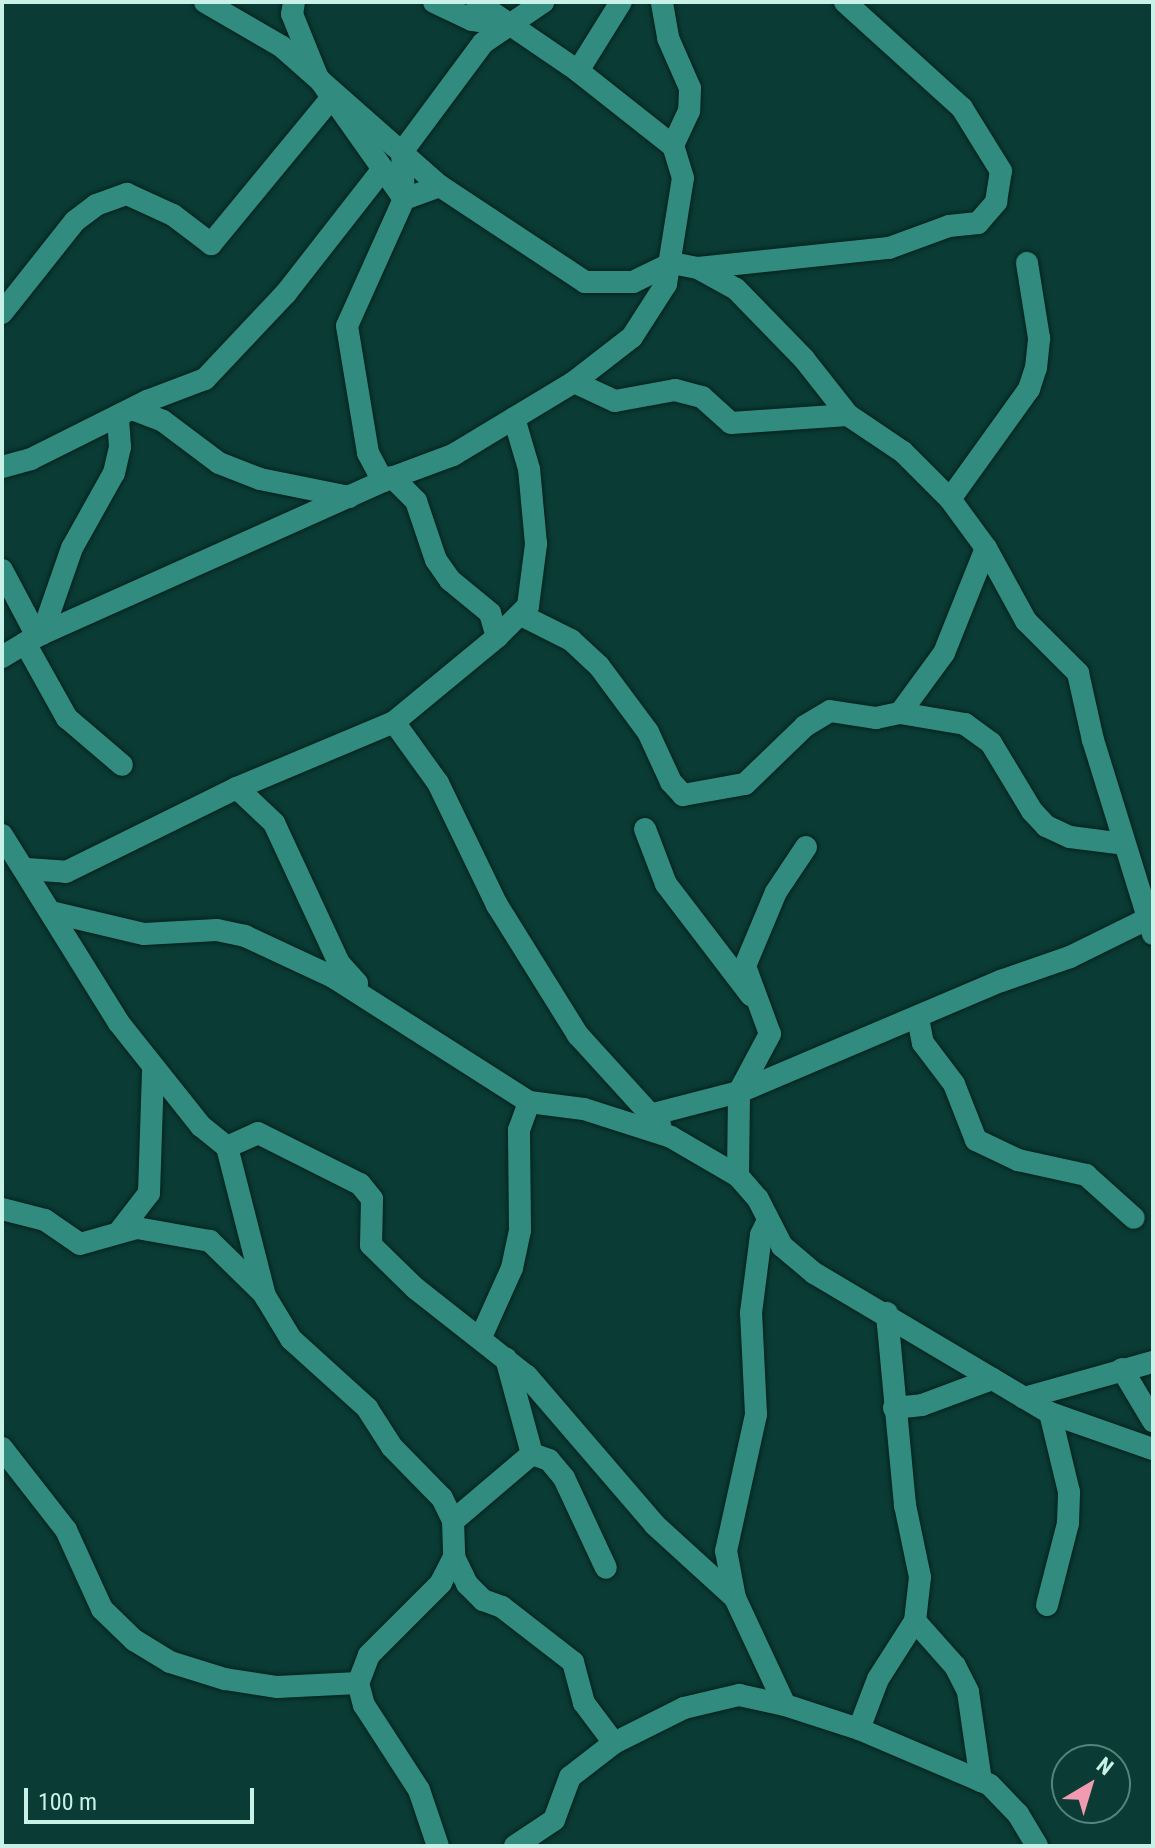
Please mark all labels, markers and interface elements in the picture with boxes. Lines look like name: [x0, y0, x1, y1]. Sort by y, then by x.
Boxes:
north arrow: [1051, 1744, 1131, 1824]
text: N: [1092, 1752, 1118, 1780]
scale bar: [28, 1772, 258, 1822]
text: 100 m: [38, 1788, 97, 1816]

